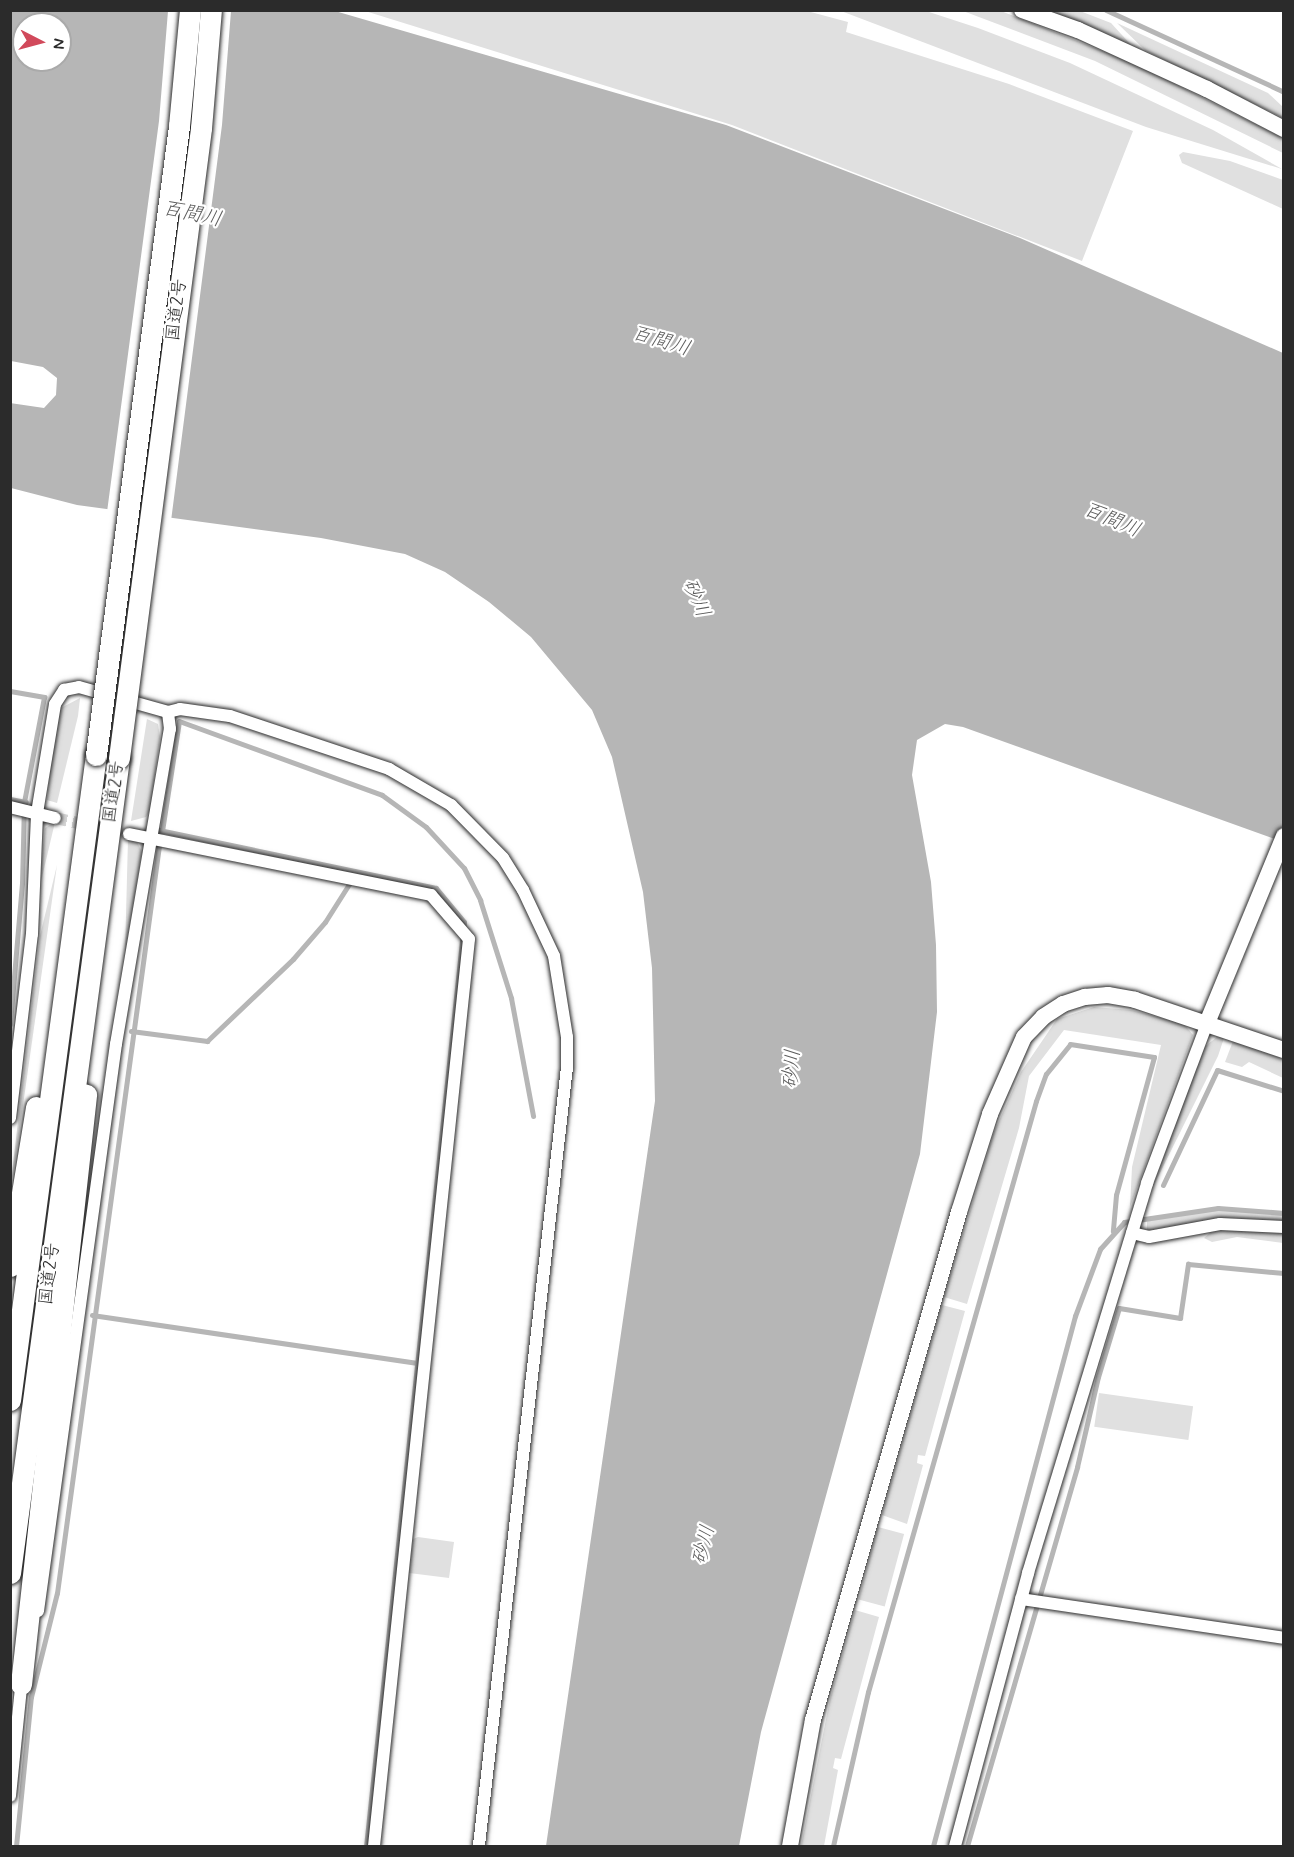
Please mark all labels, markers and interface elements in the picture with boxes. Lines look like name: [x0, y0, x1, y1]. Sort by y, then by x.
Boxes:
north arrow: [12, 12, 72, 72]
text: N: [47, 37, 69, 50]
water label: 百間川: [160, 196, 224, 232]
street label: 国道2号: [162, 278, 192, 342]
water label: 百間川: [629, 321, 693, 361]
water label: 百間川: [1080, 497, 1144, 543]
water label: 砂川: [677, 575, 715, 621]
street label: 国道2号: [99, 759, 129, 825]
water label: 砂川: [779, 1048, 805, 1090]
street label: 国道2号: [35, 1242, 65, 1306]
water label: 砂川: [688, 1523, 720, 1567]

